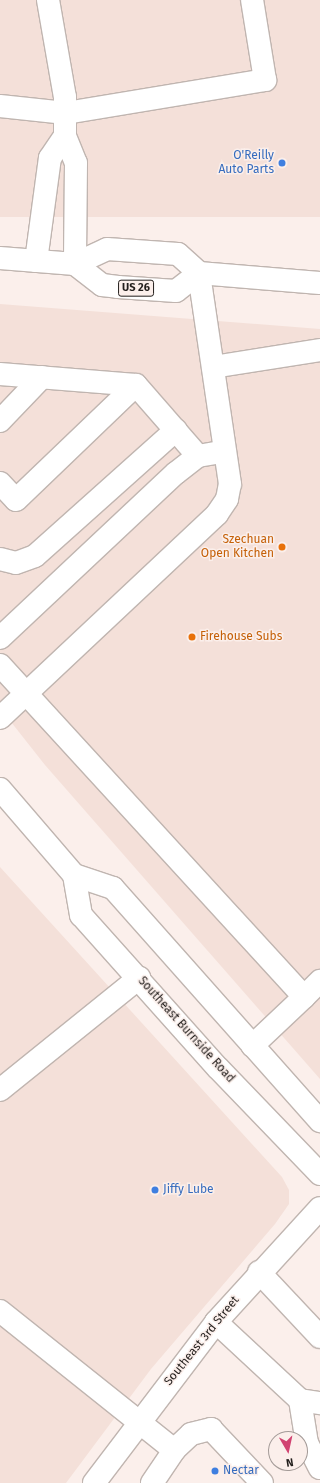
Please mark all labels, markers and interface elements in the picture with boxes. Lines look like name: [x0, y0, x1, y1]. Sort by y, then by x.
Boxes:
place label: O'Reilly Auto Parts: [218, 149, 274, 177]
marker: O'Reilly Auto Parts: [277, 158, 287, 168]
road number: US 26: [118, 279, 154, 297]
place label: Szechuan Open Kitchen: [201, 533, 274, 561]
marker: Szechuan Open Kitchen: [277, 542, 287, 552]
place label: Firehouse Subs: [200, 630, 282, 644]
marker: Firehouse Subs: [187, 632, 197, 642]
street label: Southeast Burnside Road: [135, 974, 237, 1086]
place label: Jiffy Lube: [163, 1183, 214, 1197]
marker: Jiffy Lube: [150, 1185, 160, 1195]
street label: Southeast 3rd Street: [161, 1293, 243, 1389]
north arrow: [268, 1431, 308, 1471]
text: N: [285, 1455, 294, 1469]
place label: Nectar: [223, 1464, 259, 1478]
marker: Nectar: [210, 1466, 220, 1476]

